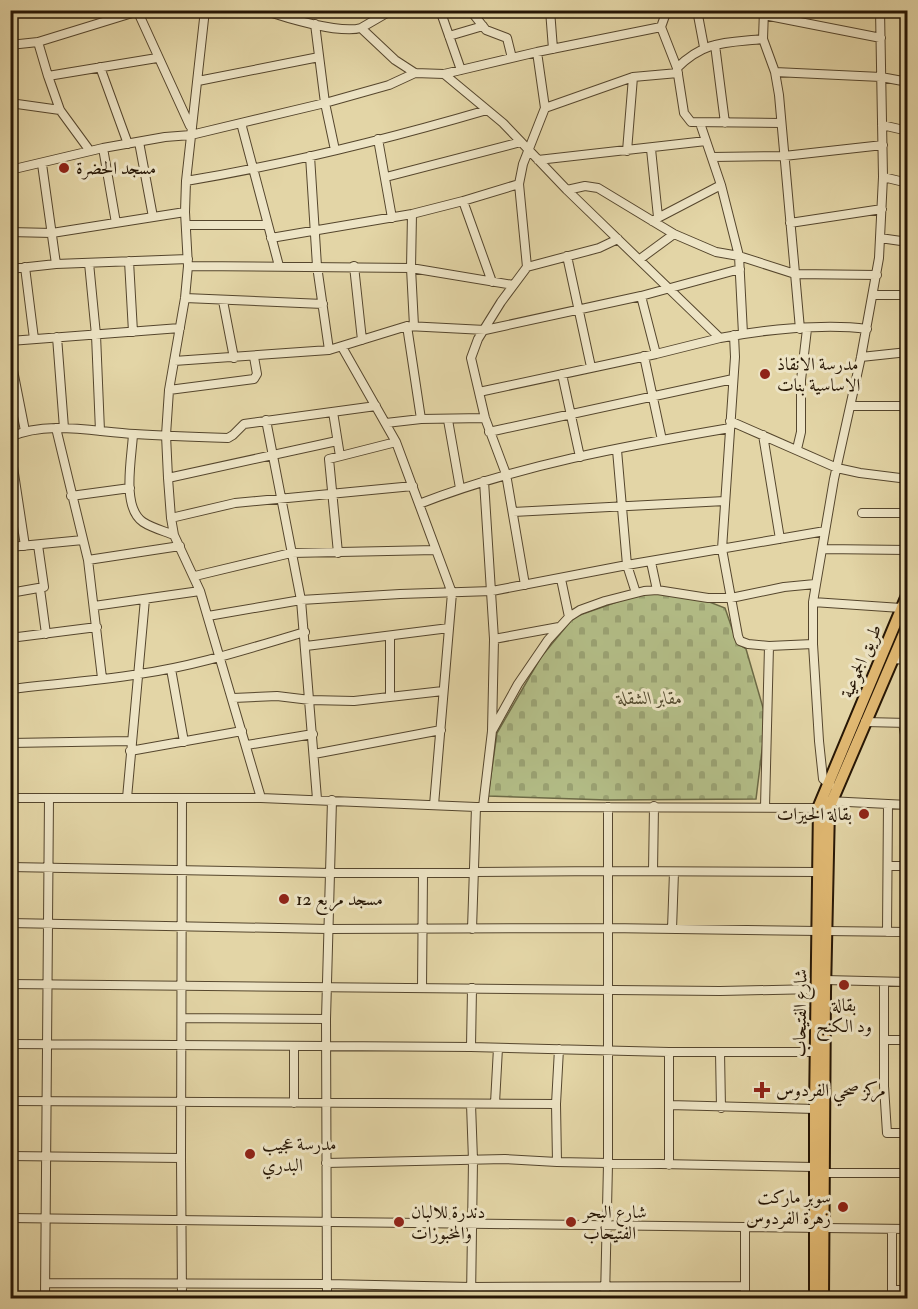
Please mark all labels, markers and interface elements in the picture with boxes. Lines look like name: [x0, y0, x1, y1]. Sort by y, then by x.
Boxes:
place label: مسجد الحضرة: [76, 157, 156, 180]
marker: مسجد الحضرة: [57, 161, 71, 175]
place label: مدرسة الانقاذ الاساسية بنات: [777, 353, 860, 397]
marker: مدرسة الانقاذ الاساسية بنات: [758, 367, 772, 381]
street label: طريق الجموعية: [836, 621, 887, 702]
park label: مقابر الشقلة: [616, 687, 683, 710]
place label: بقالة الخيرات: [777, 803, 852, 826]
marker: بقالة الخيرات: [857, 807, 871, 821]
place label: مسجد مربع 12: [296, 888, 383, 915]
marker: مسجد مربع 12: [277, 892, 291, 906]
street label: شارع الفتيحاب: [788, 969, 816, 1057]
marker: بقالة ود الكنج: [837, 978, 851, 992]
place label: بقالة ود الكنج: [816, 994, 872, 1042]
place label: مركز صحي الفردوس: [776, 1079, 886, 1107]
marker: مركز صحي الفردوس: [753, 1081, 771, 1099]
place label: مدرسة عجيب البدري: [262, 1133, 337, 1180]
marker: مدرسة عجيب البدري: [243, 1147, 257, 1161]
place label: سوبر ماركت زهرة الفردوس: [746, 1186, 831, 1230]
marker: سوبر ماركت زهرة الفردوس: [836, 1200, 850, 1214]
place label: دندرة للالبان والمخبوزات: [411, 1201, 485, 1245]
place label: شارع البحر الفتيحاب: [581, 1201, 647, 1245]
marker: دندرة للالبان والمخبوزات: [392, 1215, 406, 1229]
marker: شارع البحر الفتيحاب: [564, 1215, 578, 1229]

